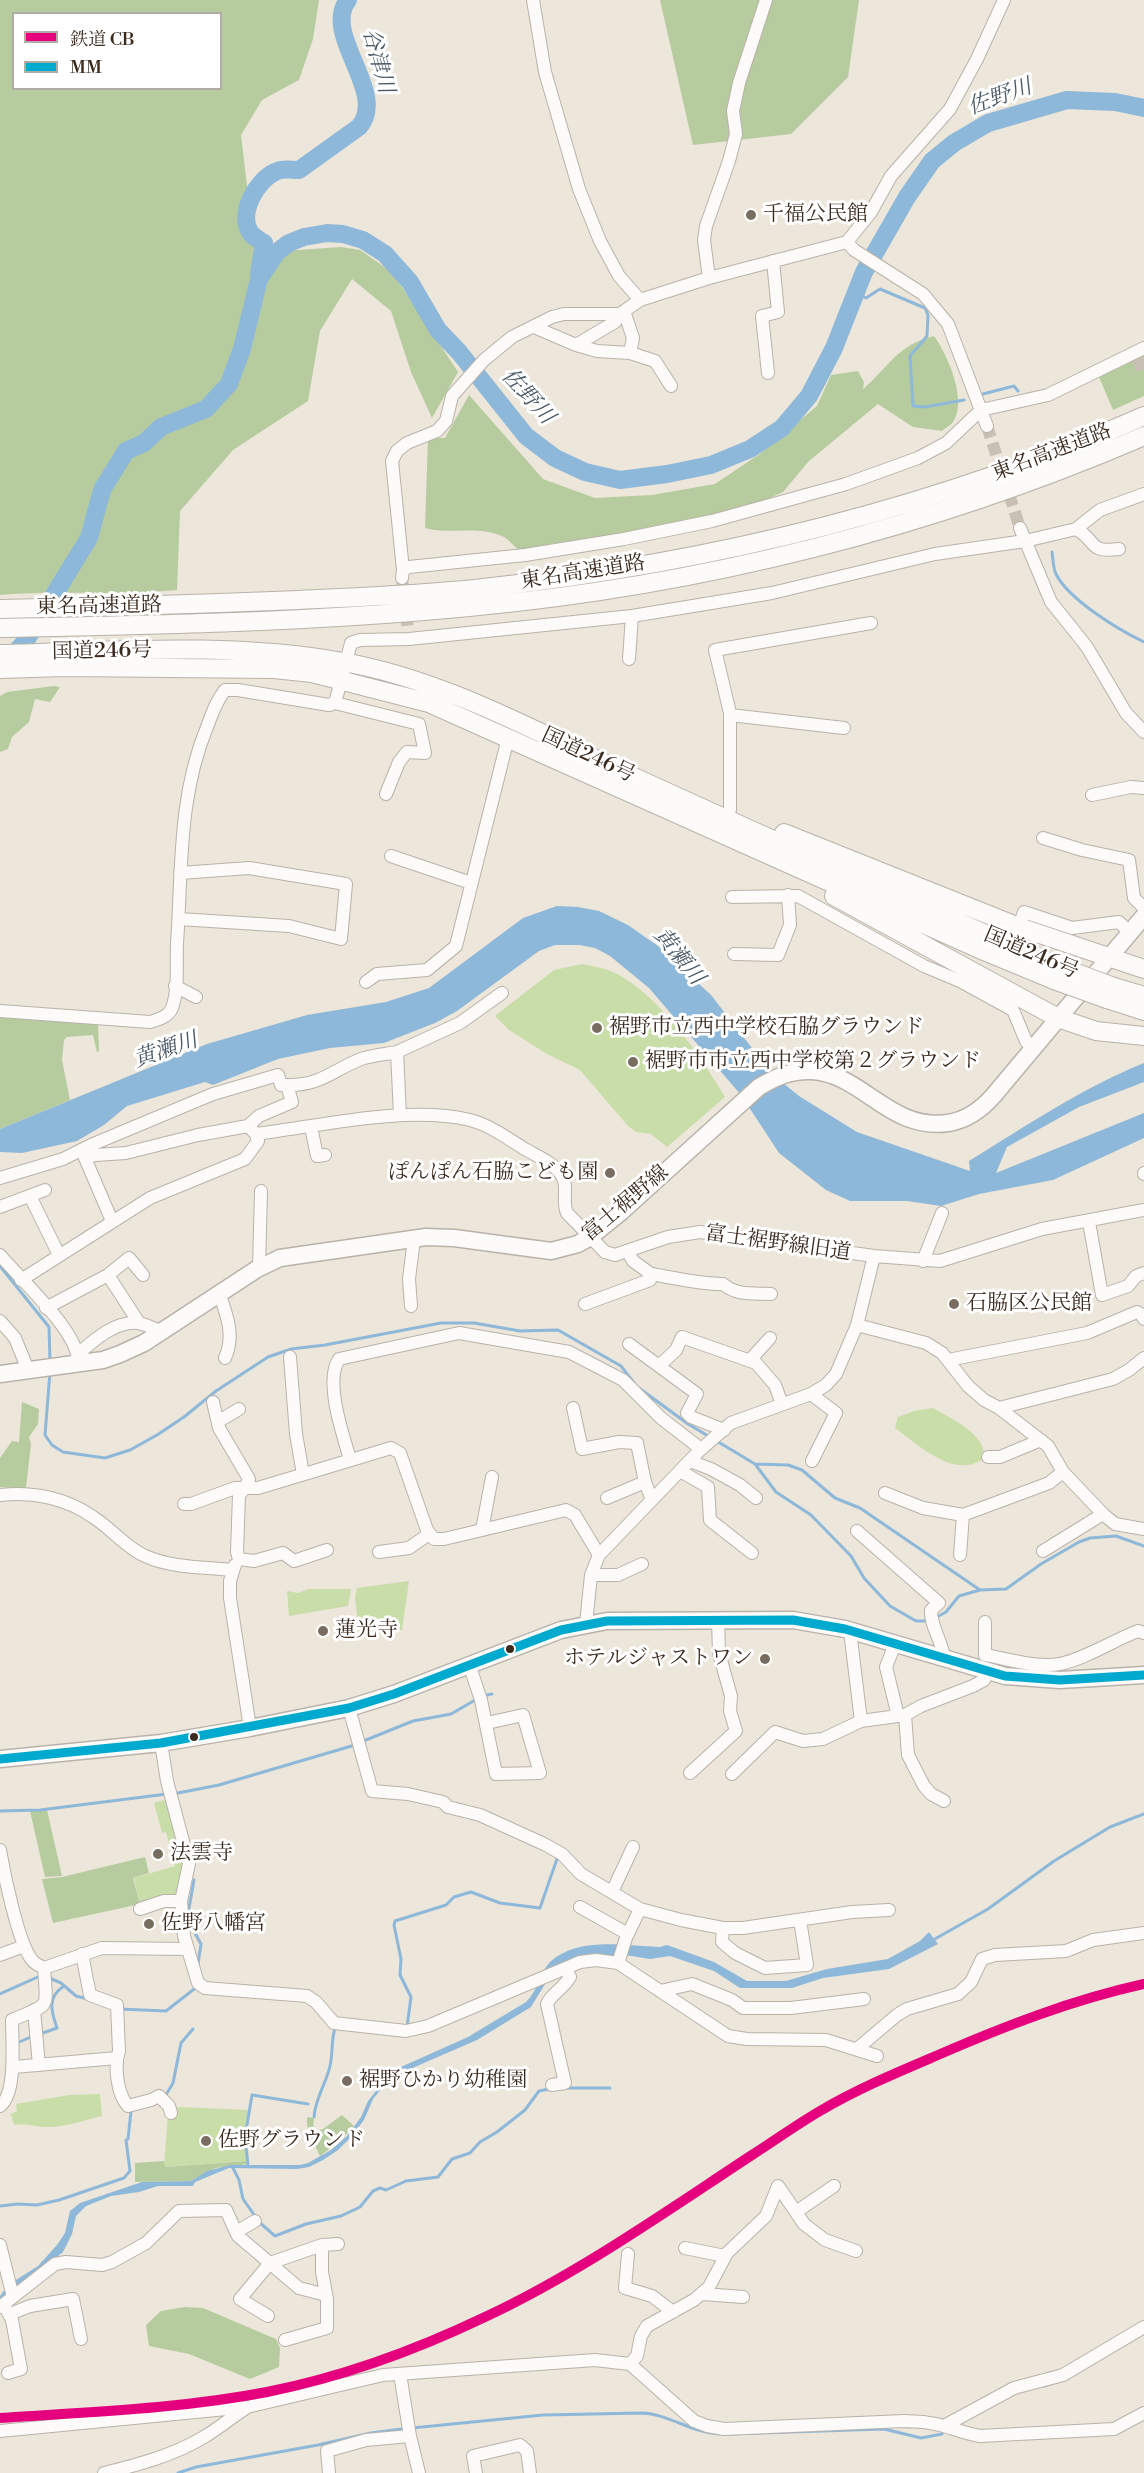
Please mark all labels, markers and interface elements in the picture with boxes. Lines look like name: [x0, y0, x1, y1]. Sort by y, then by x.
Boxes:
legend: [12, 12, 222, 90]
water label: 谷津川: [356, 26, 398, 96]
text: 鉄道 CB: [70, 28, 135, 51]
text: MM: [70, 56, 102, 79]
water label: 佐野川: [964, 74, 1036, 122]
place label: 千福公民館: [763, 202, 868, 228]
marker: 千福公民館: [744, 208, 758, 222]
water label: 佐野川: [495, 364, 559, 430]
street label: 東名高速道路: [989, 419, 1115, 487]
street label: 東名高速道路: [519, 551, 647, 595]
street label: 東名高速道路: [36, 593, 162, 621]
street label: 国道246号: [52, 639, 152, 665]
street label: 国道246号: [537, 723, 639, 789]
water label: 黄瀬川: [647, 923, 709, 991]
street label: 国道246号: [980, 923, 1082, 985]
place label: 裾野市立西中学校石脇グラウンド: [609, 1015, 924, 1041]
marker: 裾野市立西中学校石脇グラウンド: [590, 1021, 604, 1035]
water label: 黄瀬川: [131, 1028, 201, 1074]
place label: 裾野市市立西中学校第２グラウンド: [645, 1049, 981, 1075]
marker: 裾野市市立西中学校第２グラウンド: [626, 1055, 640, 1069]
place label: ぽんぽん石脇こども園: [388, 1160, 598, 1186]
street label: 富士裾野線: [578, 1161, 674, 1247]
marker: ぽんぽん石脇こども園: [603, 1166, 617, 1180]
street label: 富士裾野線旧道: [703, 1221, 853, 1267]
place label: 石脇区公民館: [966, 1291, 1092, 1317]
marker: 石脇区公民館: [947, 1297, 961, 1311]
place label: 蓮光寺: [335, 1618, 398, 1644]
marker: 蓮光寺: [316, 1624, 330, 1638]
unlabelled marker: [504, 1643, 516, 1655]
place label: ホテルジャストワン: [564, 1646, 753, 1672]
marker: ホテルジャストワン: [758, 1652, 772, 1666]
unlabelled marker: [188, 1731, 200, 1743]
place label: 法雲寺: [170, 1841, 233, 1867]
marker: 法雲寺: [151, 1847, 165, 1861]
place label: 佐野八幡宮: [161, 1911, 266, 1937]
marker: 佐野八幡宮: [142, 1917, 156, 1931]
place label: 裾野ひかり幼稚園: [359, 2068, 527, 2094]
marker: 裾野ひかり幼稚園: [340, 2074, 354, 2088]
place label: 佐野グラウンド: [218, 2128, 365, 2154]
marker: 佐野グラウンド: [199, 2134, 213, 2148]

